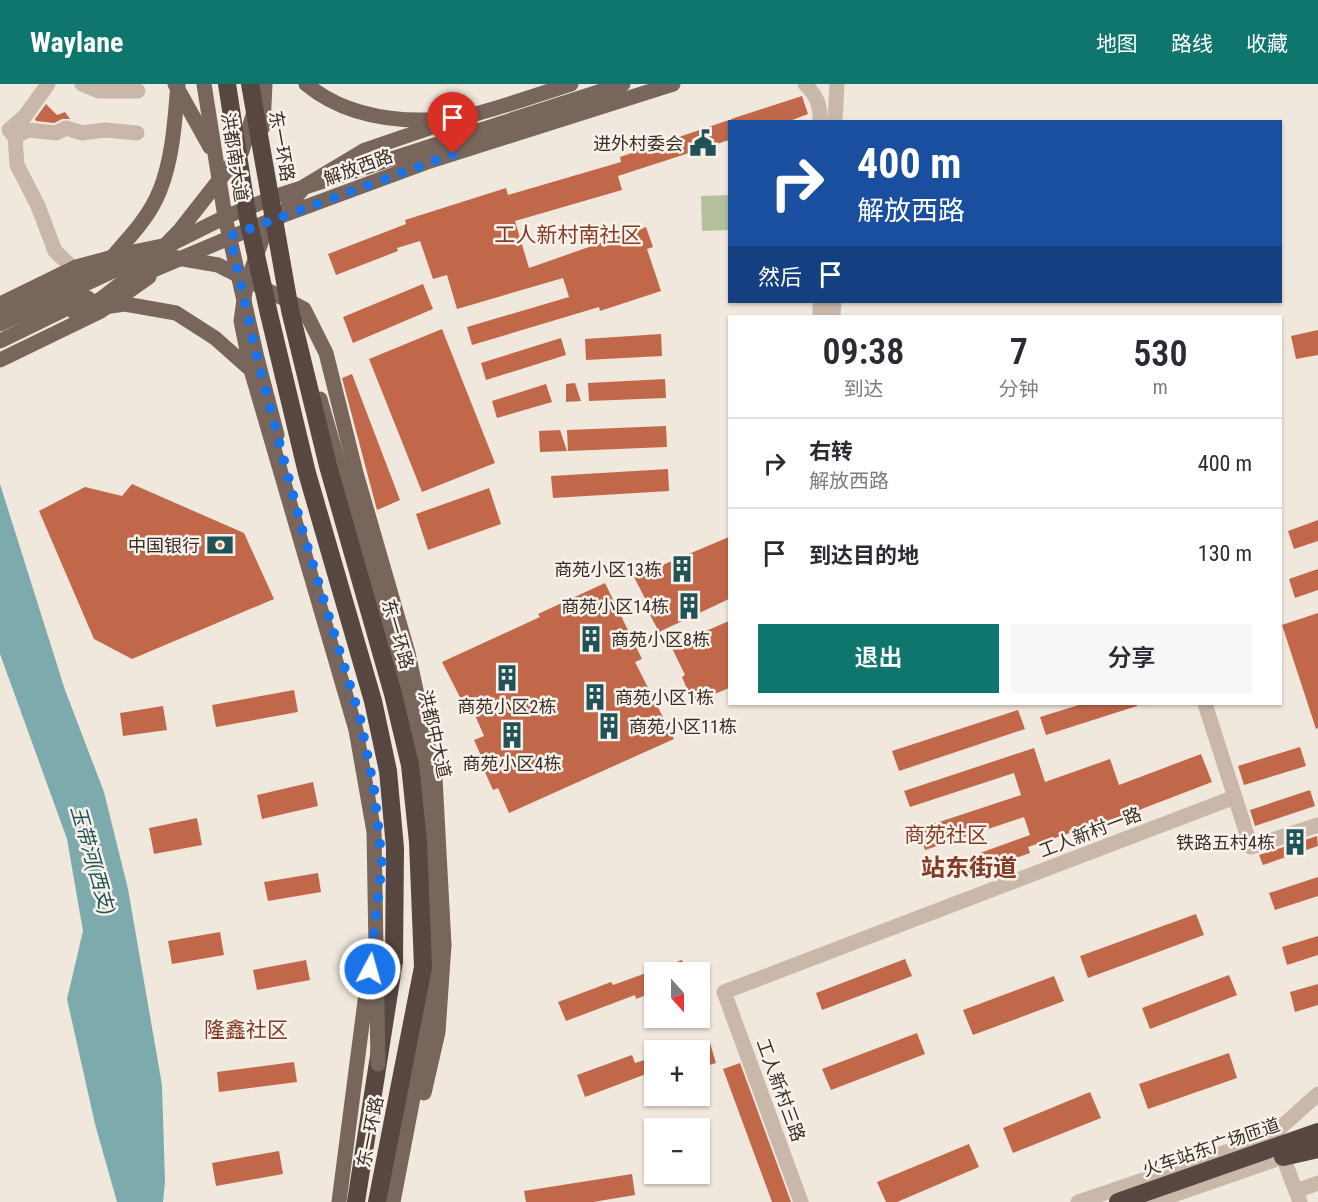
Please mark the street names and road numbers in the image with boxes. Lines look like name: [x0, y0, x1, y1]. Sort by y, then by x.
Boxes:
street label: 东一环路: [265, 109, 299, 183]
street label: 洪都南大道: [218, 111, 252, 203]
street label: 解放西路: [321, 145, 395, 189]
street label: 东一环路: [378, 597, 418, 671]
street label: 洪都中大道: [415, 688, 455, 780]
street label: 工人新村一路: [1036, 803, 1144, 861]
street label: 工人新村三路: [753, 1036, 809, 1144]
street label: 东一环路: [353, 1095, 387, 1169]
street label: 火车站东广场匝道: [1140, 1114, 1282, 1180]

